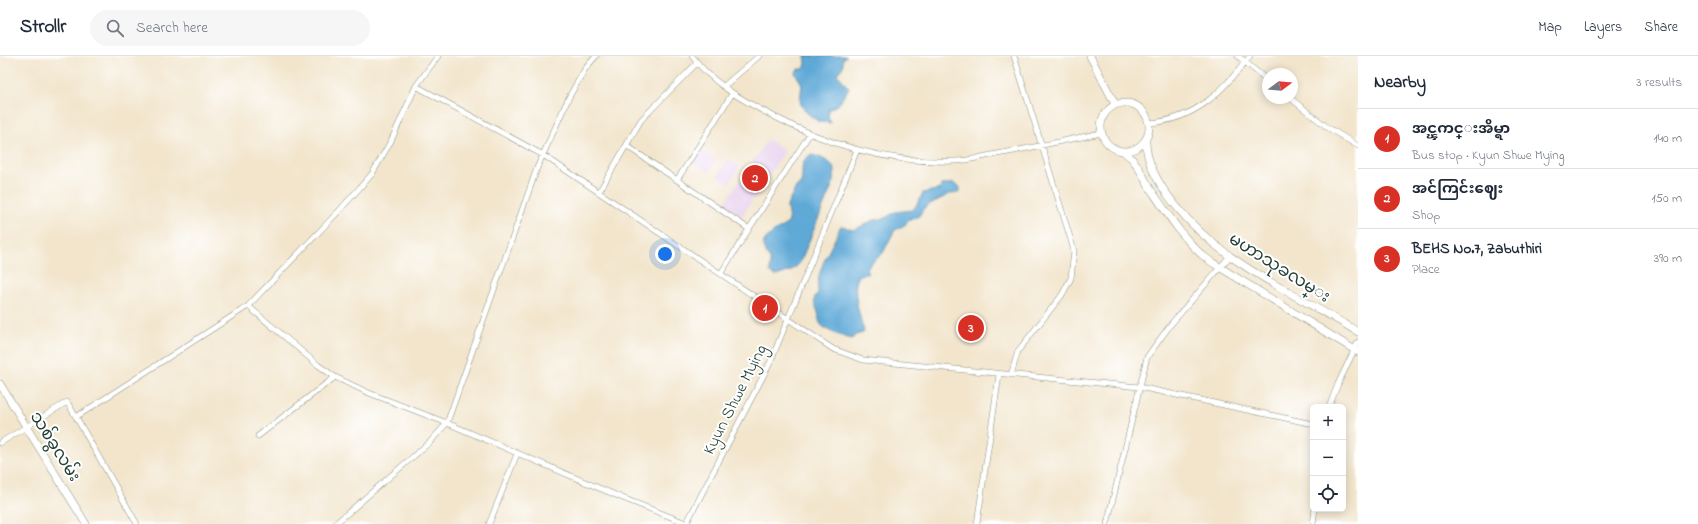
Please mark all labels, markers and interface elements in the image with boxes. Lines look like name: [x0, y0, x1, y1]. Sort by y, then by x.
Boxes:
search box: [90, 10, 370, 46]
text: Strollr: [20, 14, 66, 41]
icon: search: [104, 17, 126, 39]
text: Search here: [136, 17, 208, 39]
text: Map: [1538, 17, 1562, 38]
text: Layers: [1584, 17, 1622, 38]
text: Share: [1644, 17, 1678, 38]
north arrow: [1262, 68, 1298, 104]
text: Nearby: [1374, 70, 1426, 95]
text: 3 results: [1636, 73, 1682, 92]
text: အင္ၾကင္းအိမ္ရာ: [1412, 118, 1510, 140]
text: 1: [1385, 129, 1389, 148]
text: 140 m: [1654, 129, 1682, 148]
text: Bus stop · Kyun Shwe Mying: [1412, 146, 1565, 165]
pin: 2: [742, 163, 768, 193]
text: အင်ကြင်းဈေး: [1412, 178, 1503, 200]
text: 2: [1384, 189, 1390, 208]
text: 150 m: [1651, 189, 1682, 208]
text: Shop: [1412, 206, 1440, 225]
street label: မဟာသုခလမ္း: [1223, 227, 1335, 310]
text: BEHS No.7, Zabuthiri: [1412, 238, 1542, 260]
your location: [655, 244, 675, 264]
text: 3: [1384, 249, 1390, 268]
text: 390 m: [1654, 249, 1682, 268]
text: Place: [1412, 260, 1440, 279]
pin: 1: [752, 293, 778, 323]
pin: 3: [958, 313, 984, 343]
street label: Kyun Shwe Mying: [697, 340, 776, 460]
map controls: [1310, 404, 1346, 512]
button: +: [1310, 404, 1346, 440]
street label: သစ်ခွလမ်း: [23, 407, 86, 487]
button: −: [1310, 440, 1346, 476]
button: locate: [1310, 476, 1346, 512]

